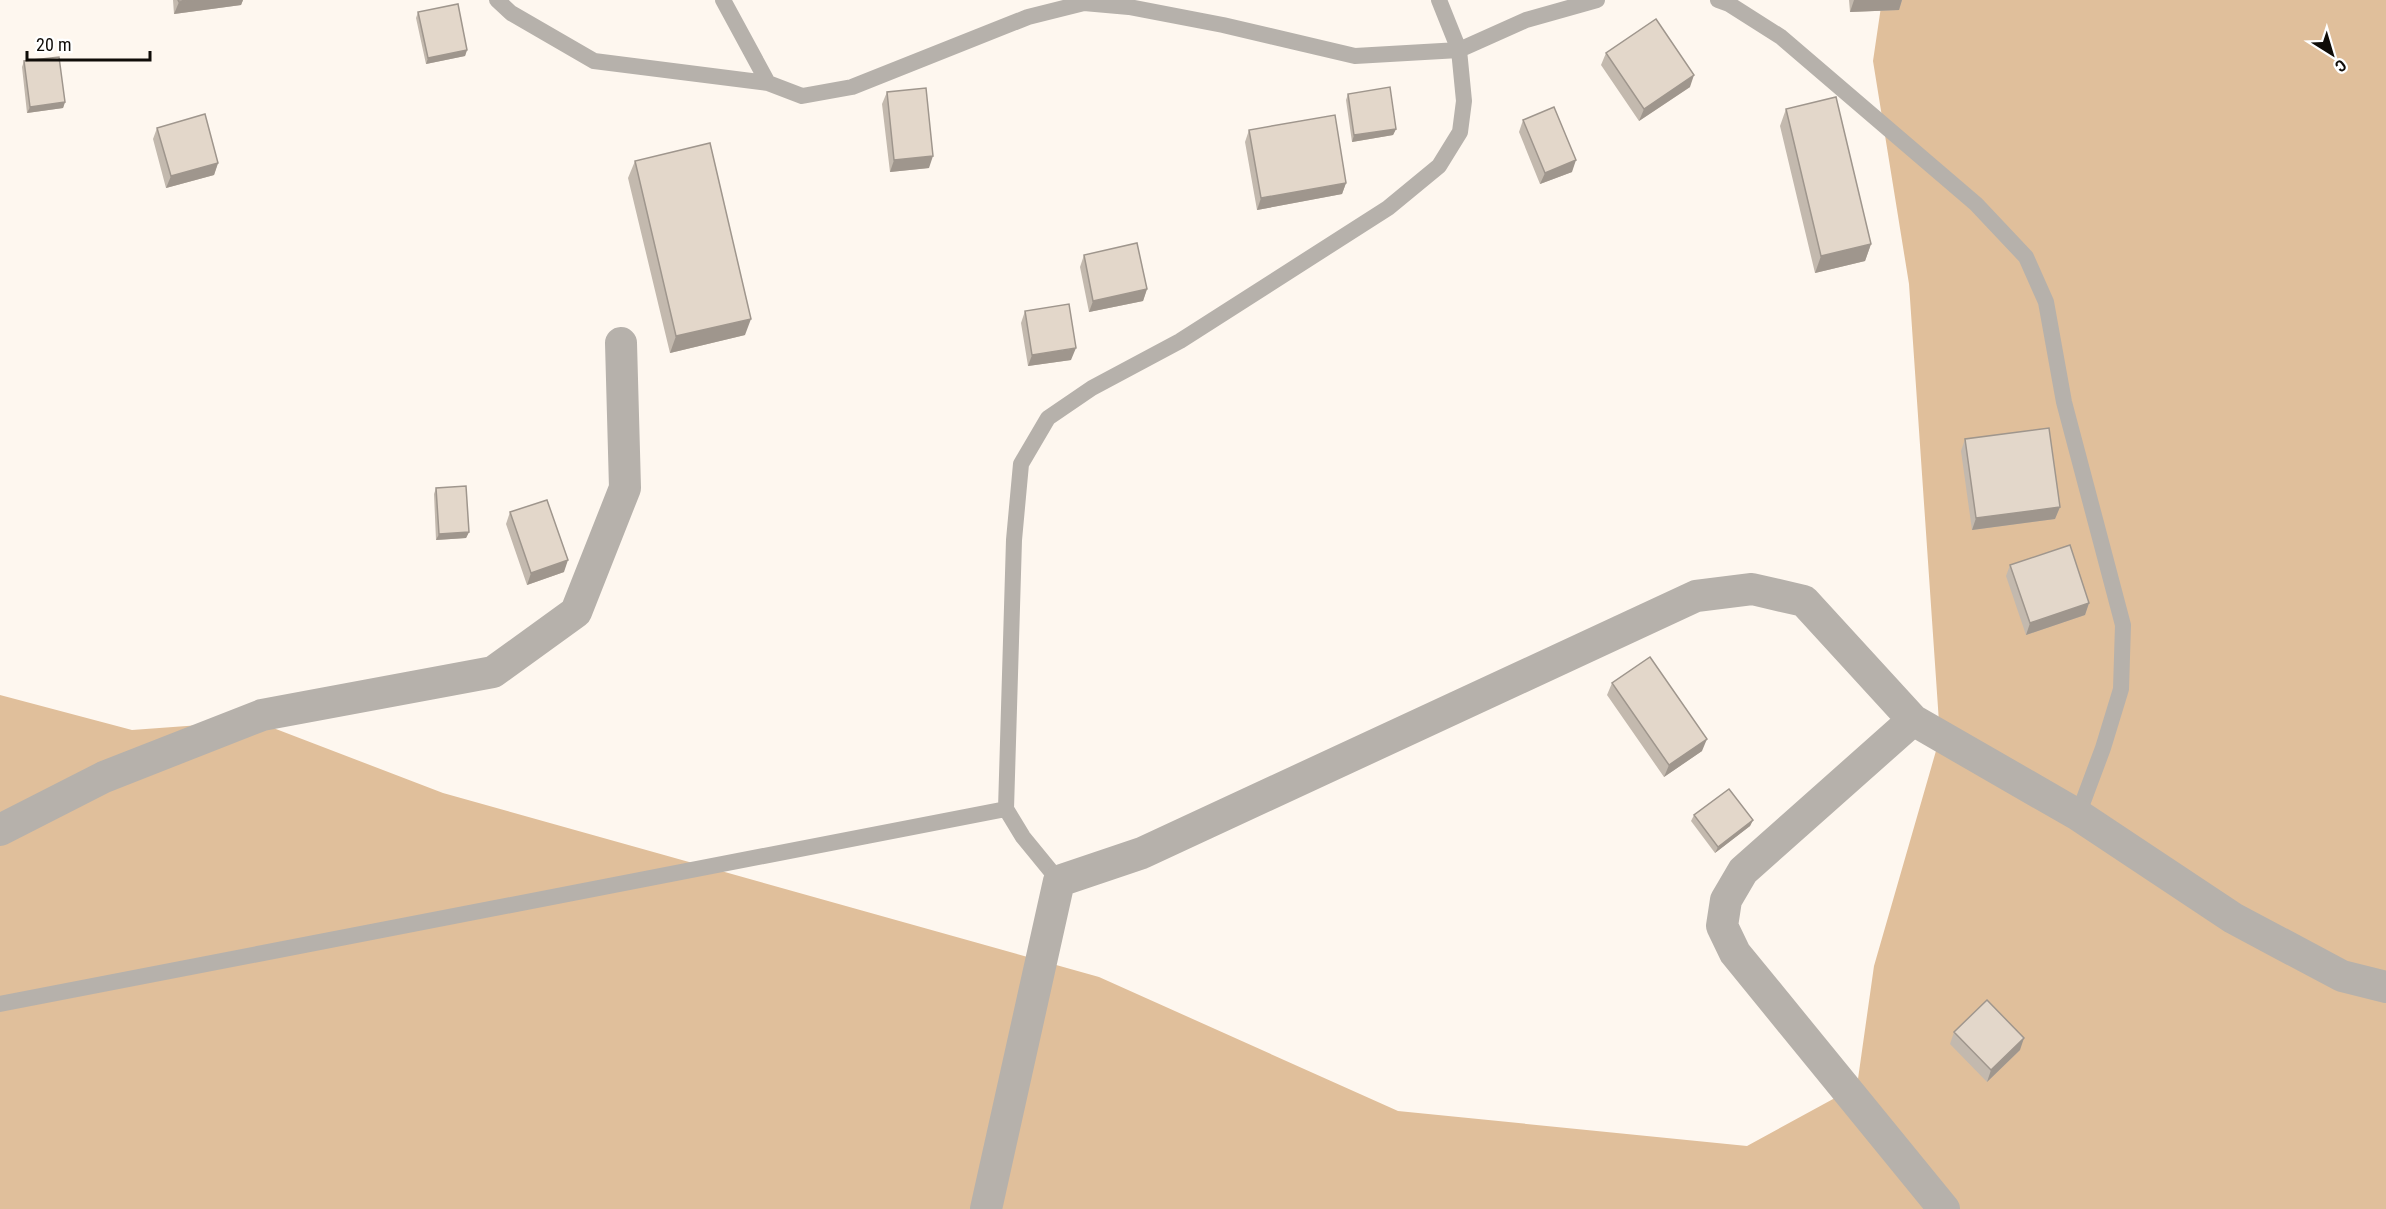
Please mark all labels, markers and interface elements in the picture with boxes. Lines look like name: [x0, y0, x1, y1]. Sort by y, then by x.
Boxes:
scale bar: [27, 24, 150, 62]
north arrow: [2302, 24, 2362, 84]
text: 20 m: [36, 34, 71, 55]
text: С: [2331, 55, 2350, 76]

